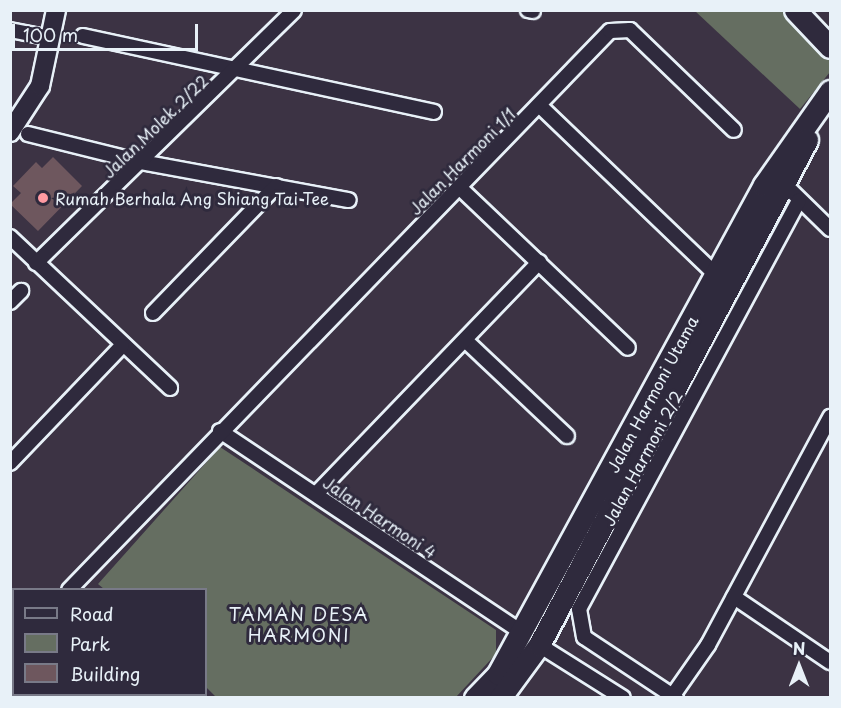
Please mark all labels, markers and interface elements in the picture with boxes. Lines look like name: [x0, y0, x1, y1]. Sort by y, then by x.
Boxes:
scale bar: [15, 12, 201, 50]
text: 100 m: [23, 21, 78, 48]
street label: Jalan Molek 2/22: [98, 70, 212, 182]
street label: Jalan Harmoni 1/1: [405, 104, 519, 218]
place label: Rumah Berhala Ang Shiang Tai Tee: [55, 188, 330, 208]
marker: Rumah Berhala Ang Shiang Tai Tee: [36, 191, 50, 205]
street label: Jalan Harmoni Utama: [602, 312, 702, 476]
street label: Jalan Harmoni 2/2: [598, 387, 686, 529]
street label: Jalan Harmoni 4: [320, 472, 440, 562]
legend: [12, 588, 207, 696]
text: Road: [70, 600, 114, 627]
district label: TAMAN DESA HARMONI: [229, 604, 369, 646]
text: Park: [70, 630, 110, 657]
north arrow: [769, 636, 829, 696]
text: N: [793, 636, 805, 660]
text: Building: [70, 660, 140, 687]

